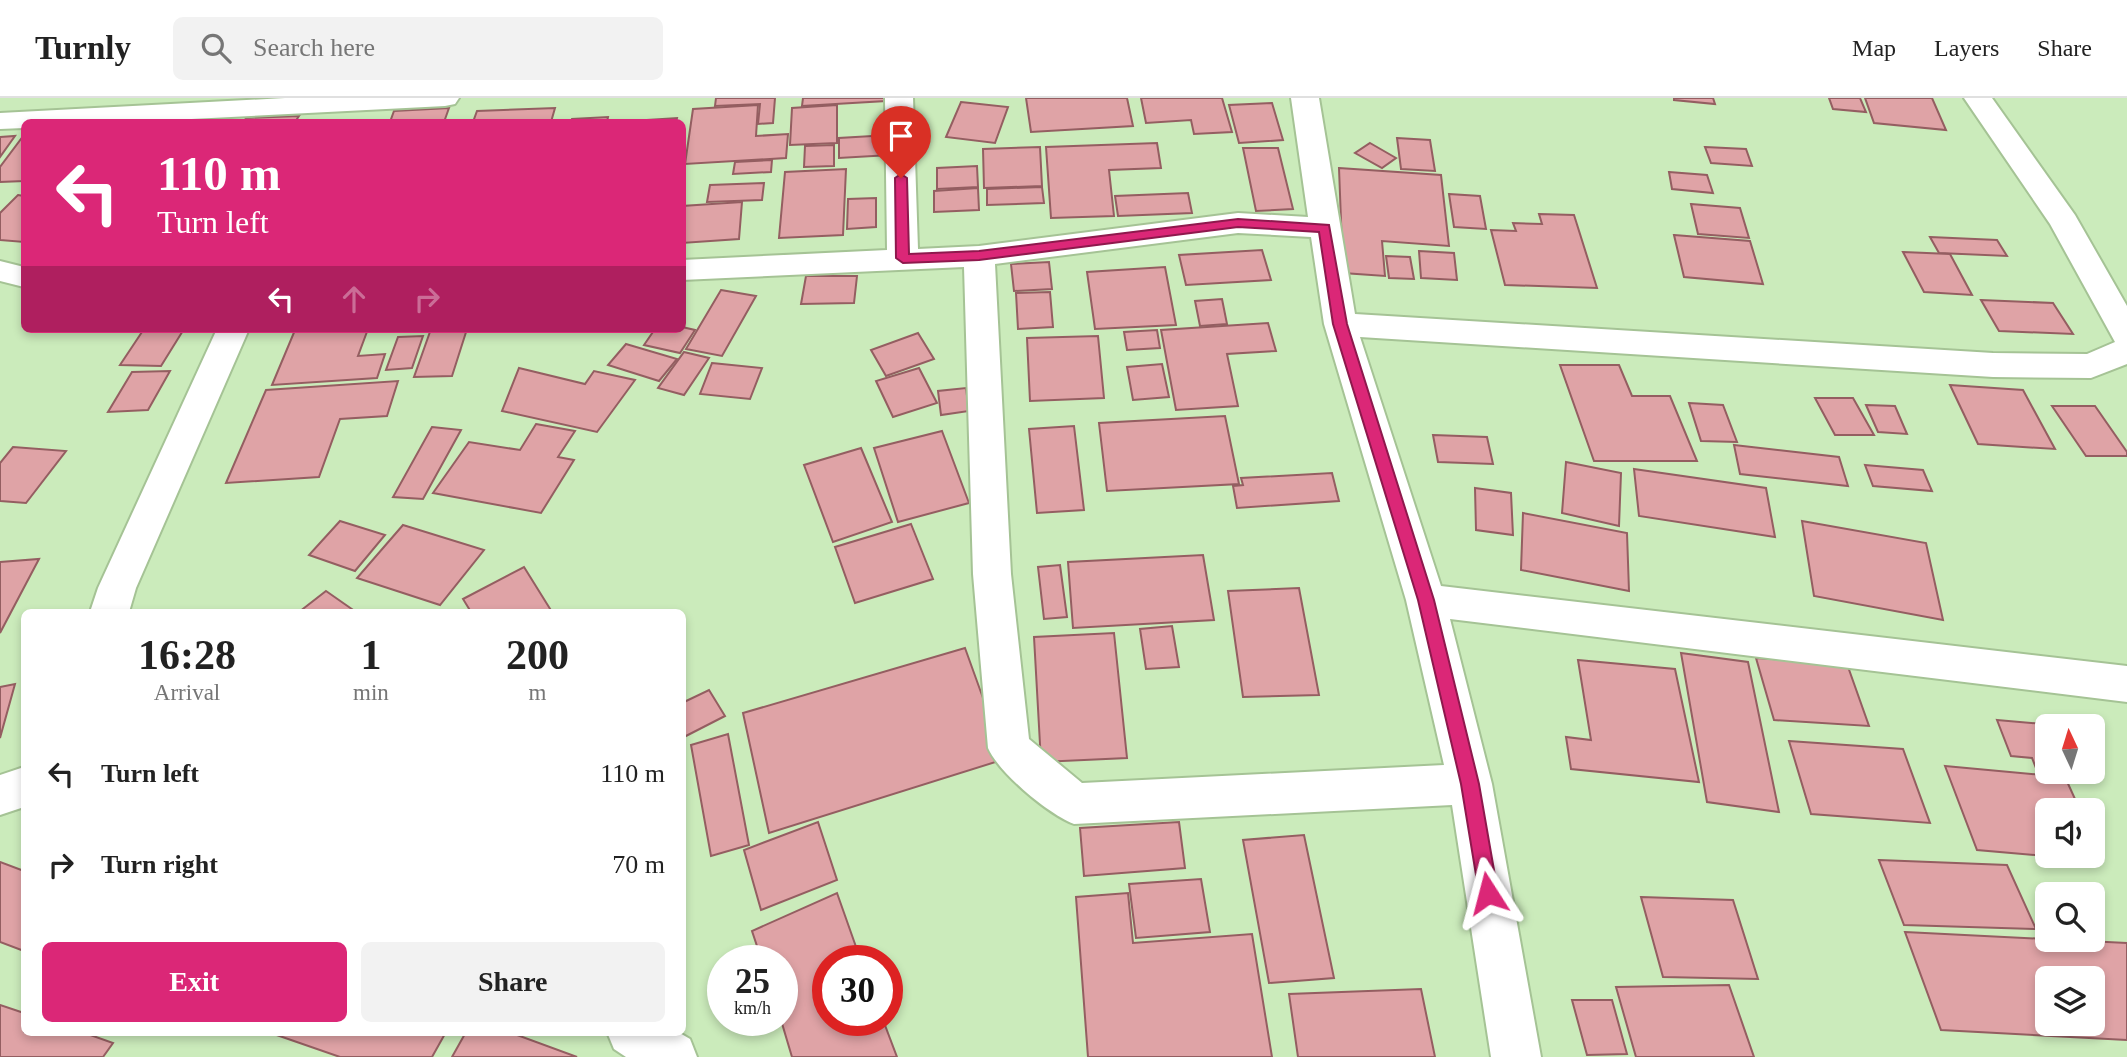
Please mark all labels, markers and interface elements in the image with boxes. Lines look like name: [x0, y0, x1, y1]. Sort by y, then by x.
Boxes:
search box: [173, 17, 663, 80]
icon: search: [197, 29, 235, 67]
text: Turnly: [35, 30, 131, 66]
text: Search here: [253, 33, 375, 62]
text: Map: [1852, 35, 1896, 61]
text: Layers: [1934, 35, 1999, 61]
text: Share: [2037, 35, 2092, 61]
pin: [871, 106, 931, 178]
icon: arrive: [882, 117, 920, 155]
text: 110 m: [157, 146, 281, 201]
icon: left: [42, 147, 133, 238]
text: Turn left: [157, 204, 269, 240]
icon: left: [262, 280, 300, 318]
icon: ahead: [335, 280, 373, 318]
icon: right: [408, 280, 446, 318]
text: 16:28: [138, 632, 236, 678]
text: 1: [360, 632, 381, 678]
text: 200: [506, 632, 569, 678]
text: Arrival: [154, 680, 220, 705]
text: min: [353, 680, 389, 705]
text: m: [528, 680, 546, 705]
north arrow: [2035, 714, 2105, 784]
map controls: [2035, 714, 2105, 1036]
icon: left: [42, 755, 80, 793]
text: Turn left: [101, 759, 199, 788]
text: 110 m: [600, 759, 665, 788]
button: sound: [2035, 798, 2105, 868]
icon: right: [42, 846, 80, 884]
text: Turn right: [101, 850, 218, 879]
text: 70 m: [612, 850, 665, 879]
position arrow: [1451, 856, 1525, 930]
button: search: [2035, 882, 2105, 952]
button: Exit: [42, 942, 347, 1022]
button: Share: [361, 942, 665, 1022]
speed limit sign: 30: [812, 945, 903, 1036]
text: 25: [735, 962, 770, 1001]
button: layers: [2035, 966, 2105, 1036]
text: km/h: [734, 998, 771, 1018]

